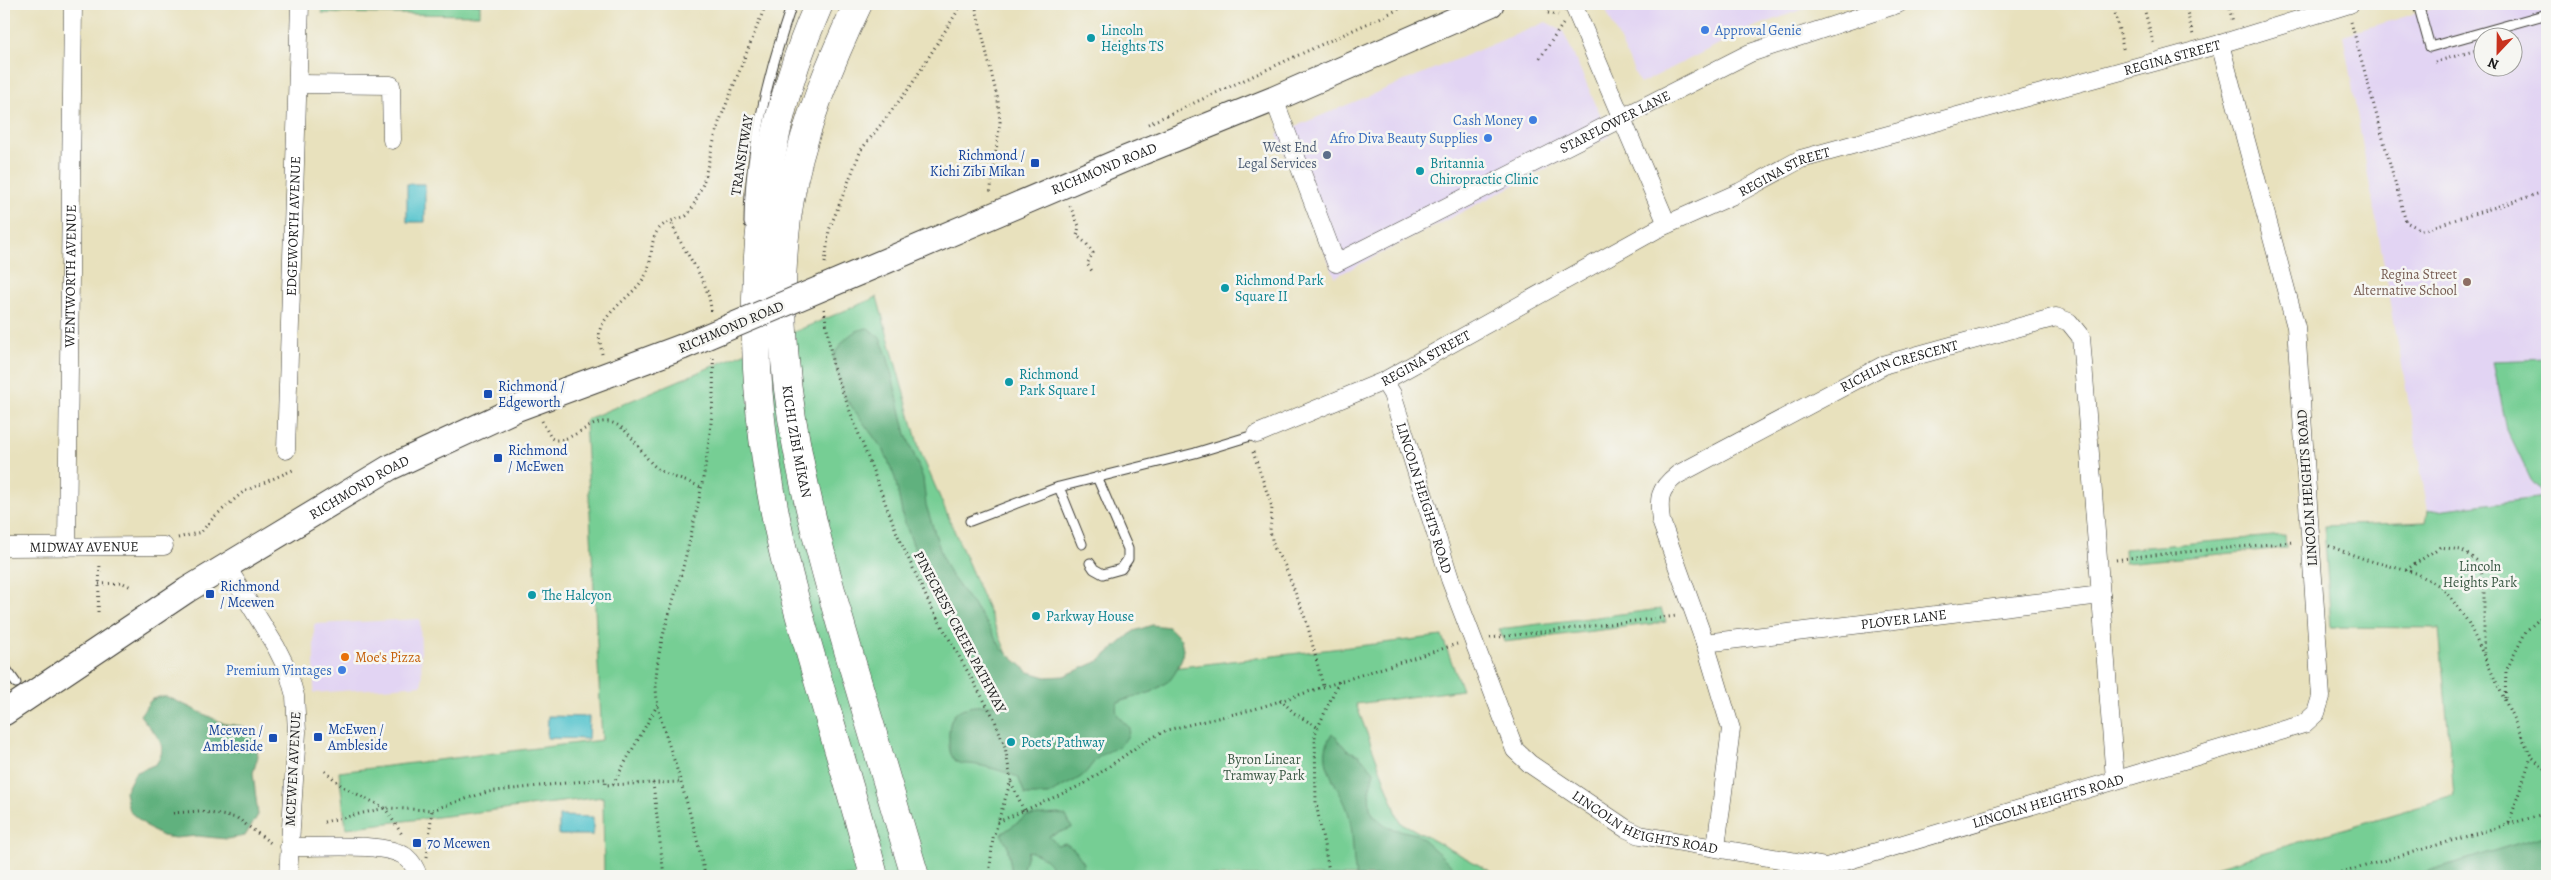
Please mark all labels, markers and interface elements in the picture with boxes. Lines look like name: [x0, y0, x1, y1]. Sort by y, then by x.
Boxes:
place label: Lincoln Heights TS: [1101, 21, 1164, 56]
place label: Approval Genie: [1714, 21, 1802, 40]
marker: Approval Genie: [1699, 24, 1711, 36]
north arrow: [2474, 28, 2524, 78]
marker: Lincoln Heights TS: [1085, 32, 1097, 44]
street label: REGINA STREET: [2121, 35, 2223, 80]
text: N: [2485, 53, 2502, 74]
street label: STARFLOWER LANE: [1556, 86, 1673, 158]
place label: Cash Money: [1453, 111, 1524, 130]
street label: TRANSITWAY: [726, 113, 758, 197]
marker: Cash Money: [1527, 114, 1539, 126]
place label: Afro Diva Beauty Supplies: [1329, 129, 1478, 148]
marker: Afro Diva Beauty Supplies: [1482, 132, 1494, 144]
street label: RICHMOND ROAD: [1048, 138, 1160, 199]
place label: West End Legal Services: [1237, 138, 1317, 173]
street label: REGINA STREET: [1735, 142, 1832, 201]
place label: Richmond / Kichi Zībī Mīkan: [930, 146, 1025, 181]
marker: West End Legal Services: [1321, 149, 1333, 161]
place label: Britannia Chiropractic Clinic: [1430, 154, 1538, 189]
street label: EDGEWORTH AVENUE: [281, 156, 305, 296]
marker: Richmond / Kichi Zībī Mīkan: [1029, 157, 1041, 169]
marker: Britannia Chiropractic Clinic: [1414, 165, 1426, 177]
street label: WENTWORTH AVENUE: [60, 204, 80, 349]
place label: Regina Street Alternative School: [2353, 265, 2458, 300]
place label: Richmond Park Square II: [1235, 271, 1324, 306]
marker: Regina Street Alternative School: [2461, 276, 2473, 288]
marker: Richmond Park Square II: [1219, 282, 1231, 294]
street label: RICHMOND ROAD: [675, 296, 787, 358]
street label: REGINA STREET: [1377, 325, 1474, 391]
street label: RICHLIN CRESCENT: [1837, 335, 1960, 396]
place label: Richmond Park Square I: [1019, 365, 1096, 400]
marker: Richmond Park Square I: [1003, 376, 1015, 388]
place label: Richmond / Edgeworth: [498, 377, 565, 412]
street label: KICHI ZĪBĪ MĪKAN: [778, 384, 817, 499]
marker: Richmond / Edgeworth: [482, 388, 494, 400]
street label: LINCOLN HEIGHTS ROAD: [2292, 409, 2322, 567]
street label: LINCOLN HEIGHTS ROAD: [1392, 420, 1457, 576]
place label: Richmond / McEwen: [508, 441, 568, 476]
street label: RICHMOND ROAD: [305, 450, 412, 524]
marker: Richmond / McEwen: [492, 452, 504, 464]
street label: MIDWAY AVENUE: [29, 537, 139, 556]
street label: PINECREST CREEK PATHWAY: [909, 548, 1011, 717]
park label: Lincoln Heights Park: [2443, 557, 2517, 592]
place label: Richmond / Mcewen: [220, 577, 280, 612]
place label: The Halcyon: [542, 586, 612, 605]
marker: Richmond / Mcewen: [204, 588, 216, 600]
marker: The Halcyon: [526, 589, 538, 601]
street label: PLOVER LANE: [1860, 604, 1948, 634]
place label: Parkway House: [1046, 607, 1134, 626]
marker: Parkway House: [1030, 610, 1042, 622]
place label: Moe's Pizza: [355, 648, 421, 667]
marker: Moe's Pizza: [339, 651, 351, 663]
place label: Premium Vintages: [226, 661, 332, 680]
marker: Premium Vintages: [336, 664, 348, 676]
street label: MCEWEN AVENUE: [280, 711, 306, 827]
place label: McEwen / Ambleside: [327, 720, 388, 755]
place label: Mcewen / Ambleside: [202, 721, 263, 756]
marker: McEwen / Ambleside: [312, 731, 324, 743]
marker: Mcewen / Ambleside: [267, 732, 279, 744]
place label: Poets' Pathway: [1021, 733, 1105, 752]
marker: Poets' Pathway: [1005, 736, 1017, 748]
park label: Byron Linear Tramway Park: [1223, 750, 1305, 785]
street label: LINCOLN HEIGHTS ROAD: [1970, 769, 2126, 832]
street label: LINCOLN HEIGHTS ROAD: [1568, 786, 1720, 858]
place label: 70 Mcewen: [427, 834, 491, 853]
marker: 70 Mcewen: [411, 837, 423, 849]

